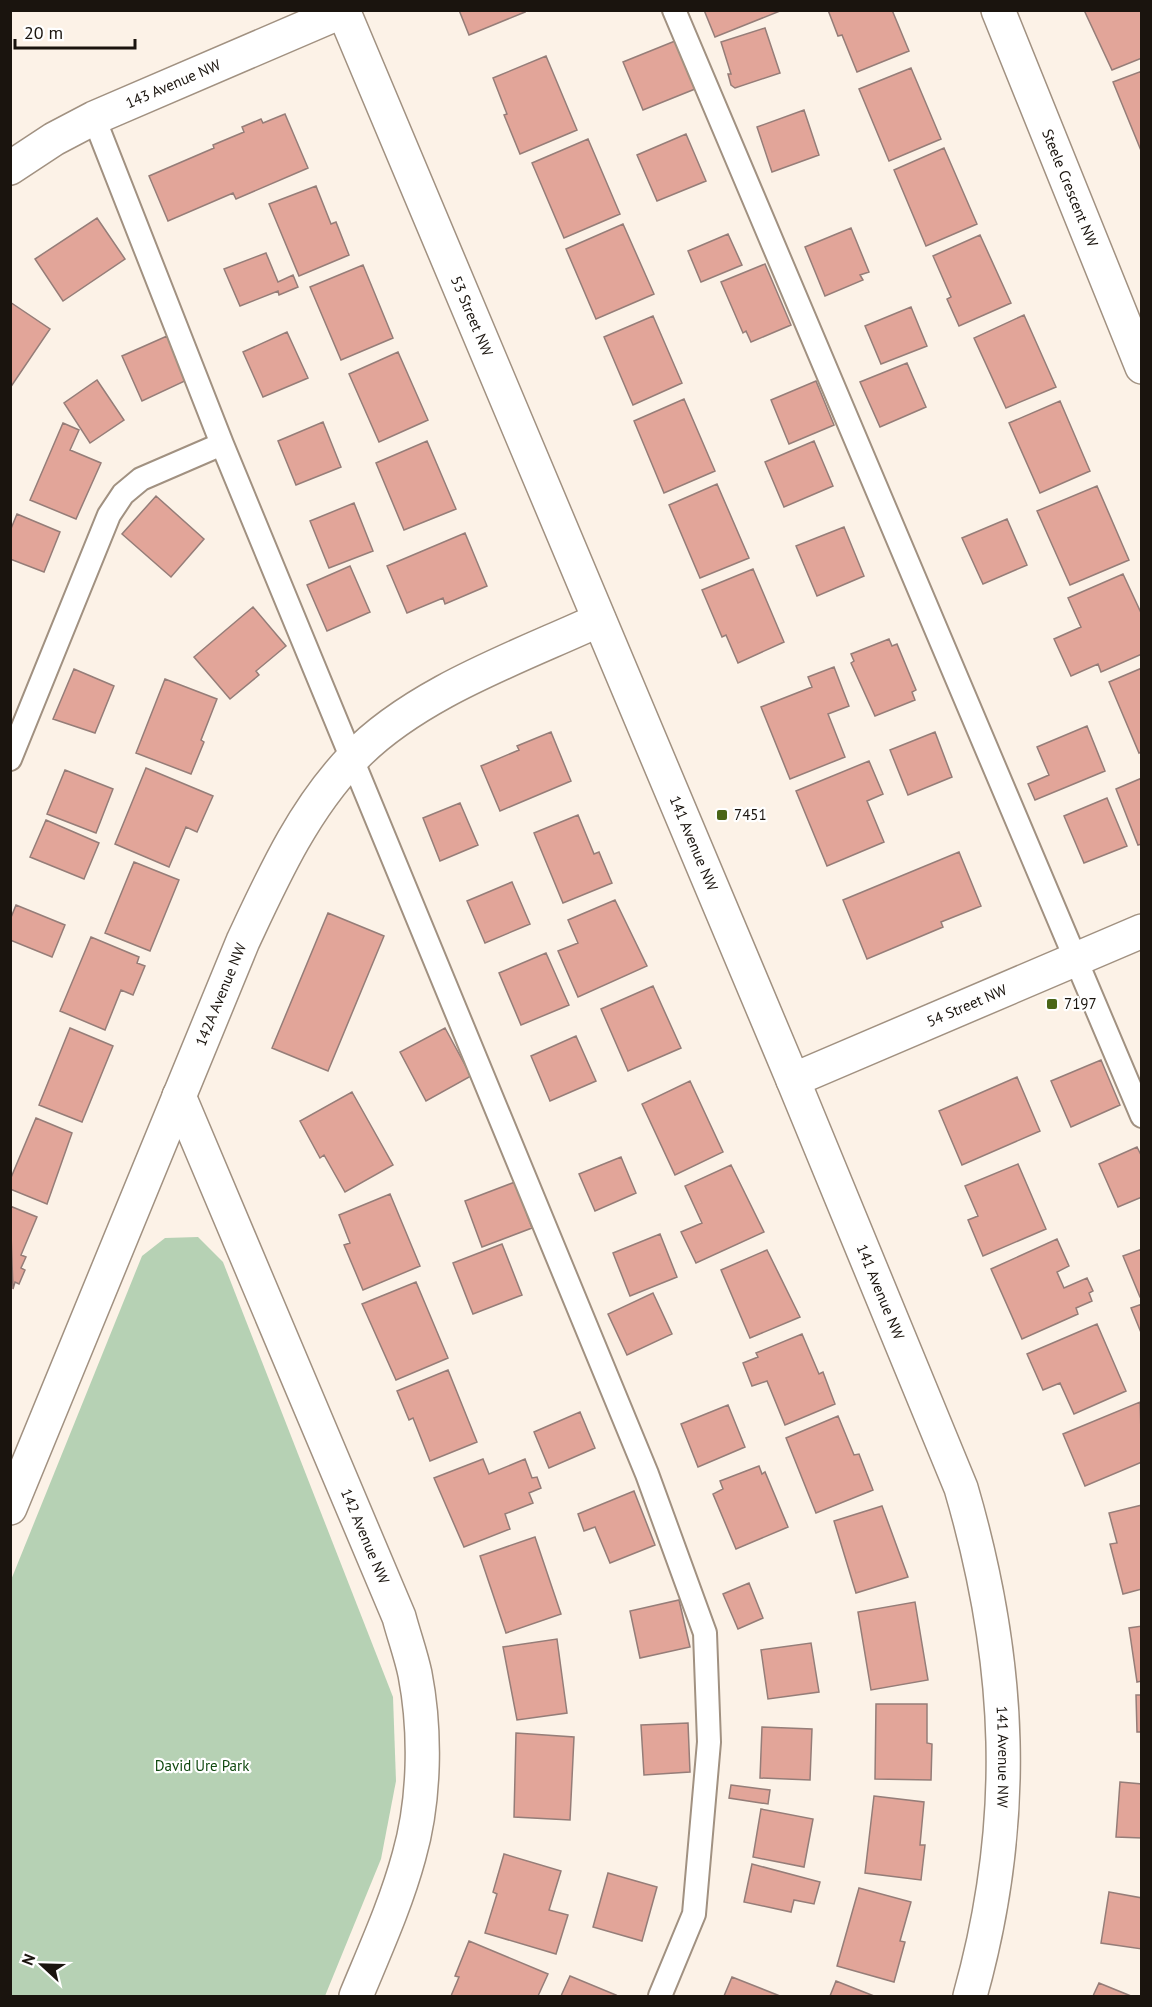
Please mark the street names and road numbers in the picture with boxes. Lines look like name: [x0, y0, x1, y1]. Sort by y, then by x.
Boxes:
street label: 143 Avenue NW: [123, 55, 224, 112]
street label: Steele Crescent NW: [1038, 126, 1103, 250]
street label: 53 Street NW: [447, 273, 498, 359]
street label: 141 Avenue NW: [665, 793, 723, 894]
street label: 142A Avenue NW: [191, 940, 250, 1049]
street label: 54 Street NW: [924, 980, 1010, 1031]
street label: 141 Avenue NW: [853, 1241, 909, 1343]
street label: 142 Avenue NW: [337, 1486, 394, 1587]
street label: 141 Avenue NW: [992, 1705, 1013, 1809]

